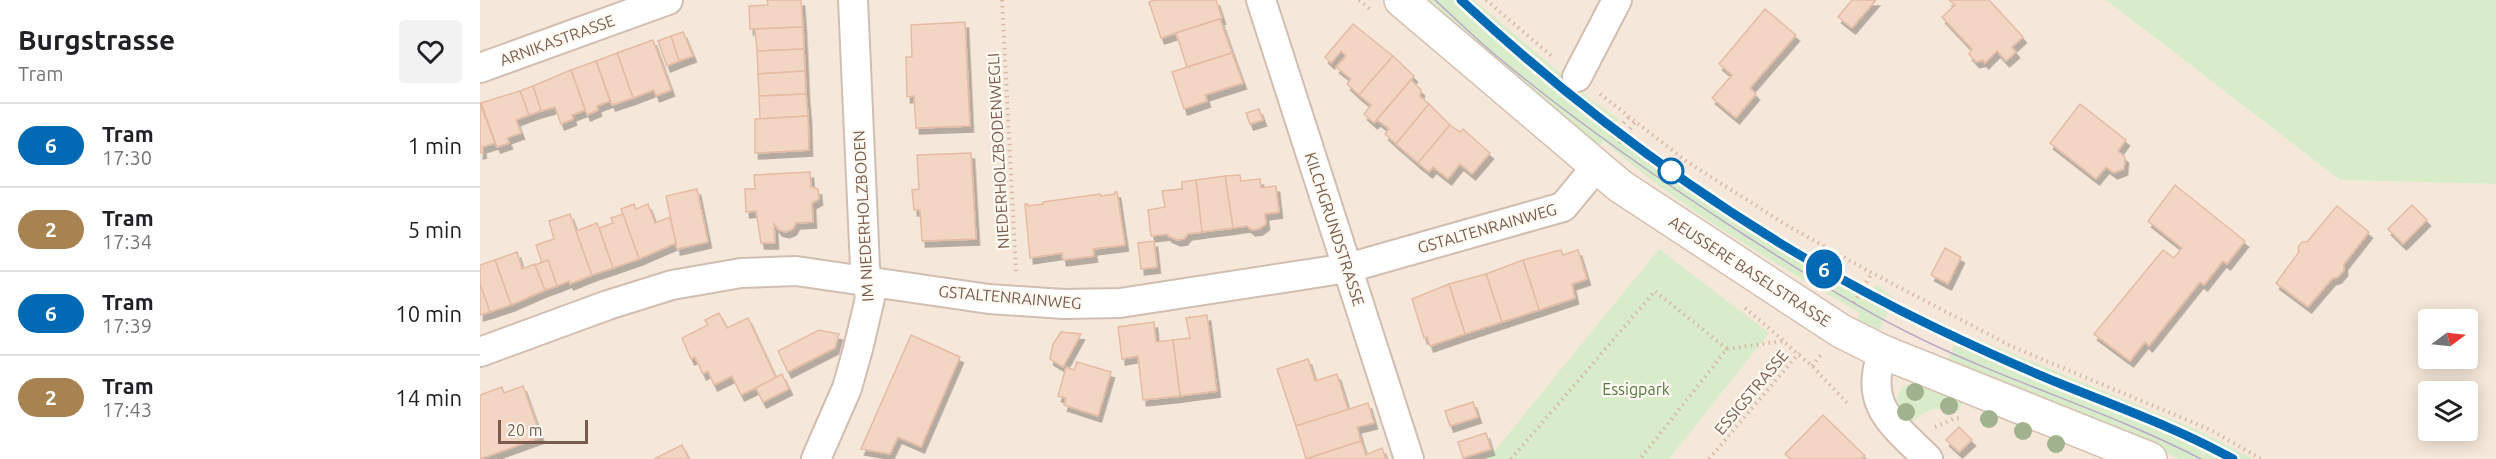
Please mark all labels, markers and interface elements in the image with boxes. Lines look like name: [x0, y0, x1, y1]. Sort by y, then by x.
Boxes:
street label: ARNIKASTRASSE: [497, 11, 617, 69]
button: heart: [399, 20, 462, 83]
text: Burgstrasse: [18, 24, 175, 55]
street label: NIEDERHOLZBODENWEGLI: [984, 52, 1012, 250]
text: Tram: [18, 62, 64, 85]
text: Tram: [102, 121, 154, 146]
street label: IM NIEDERHOLZBODEN: [850, 130, 876, 302]
text: 6: [45, 133, 57, 157]
text: 1 min: [408, 133, 462, 158]
text: 17:30: [102, 146, 152, 169]
street label: KILCHGRUNDSTRASSE: [1302, 150, 1368, 308]
unlabelled marker: [1658, 158, 1684, 184]
street label: GSTALTENRAINWEG: [1415, 200, 1559, 256]
text: Tram: [102, 205, 154, 230]
street label: AEUSSERE BASELSTRASSE: [1666, 212, 1834, 330]
text: 2: [45, 217, 57, 241]
text: 5 min: [408, 217, 462, 242]
text: 17:34: [102, 230, 152, 253]
line badge: 6: [1804, 250, 1844, 288]
text: 6: [1818, 257, 1830, 281]
street label: GSTALTENRAINWEG: [938, 282, 1082, 312]
text: Tram: [102, 289, 154, 314]
text: 6: [45, 301, 57, 325]
text: 10 min: [395, 301, 462, 326]
north arrow: [2418, 309, 2478, 369]
map controls: [2418, 309, 2478, 441]
text: 17:39: [102, 314, 152, 337]
street label: ESSIGSTRASSE: [1711, 346, 1792, 438]
text: Tram: [102, 373, 154, 398]
park label: Essigpark: [1602, 380, 1670, 398]
button: layers: [2418, 381, 2478, 441]
text: 2: [45, 385, 57, 409]
text: 14 min: [395, 385, 462, 410]
text: 17:43: [102, 398, 152, 421]
scale bar: [498, 417, 588, 444]
text: 20 m: [507, 421, 543, 439]

